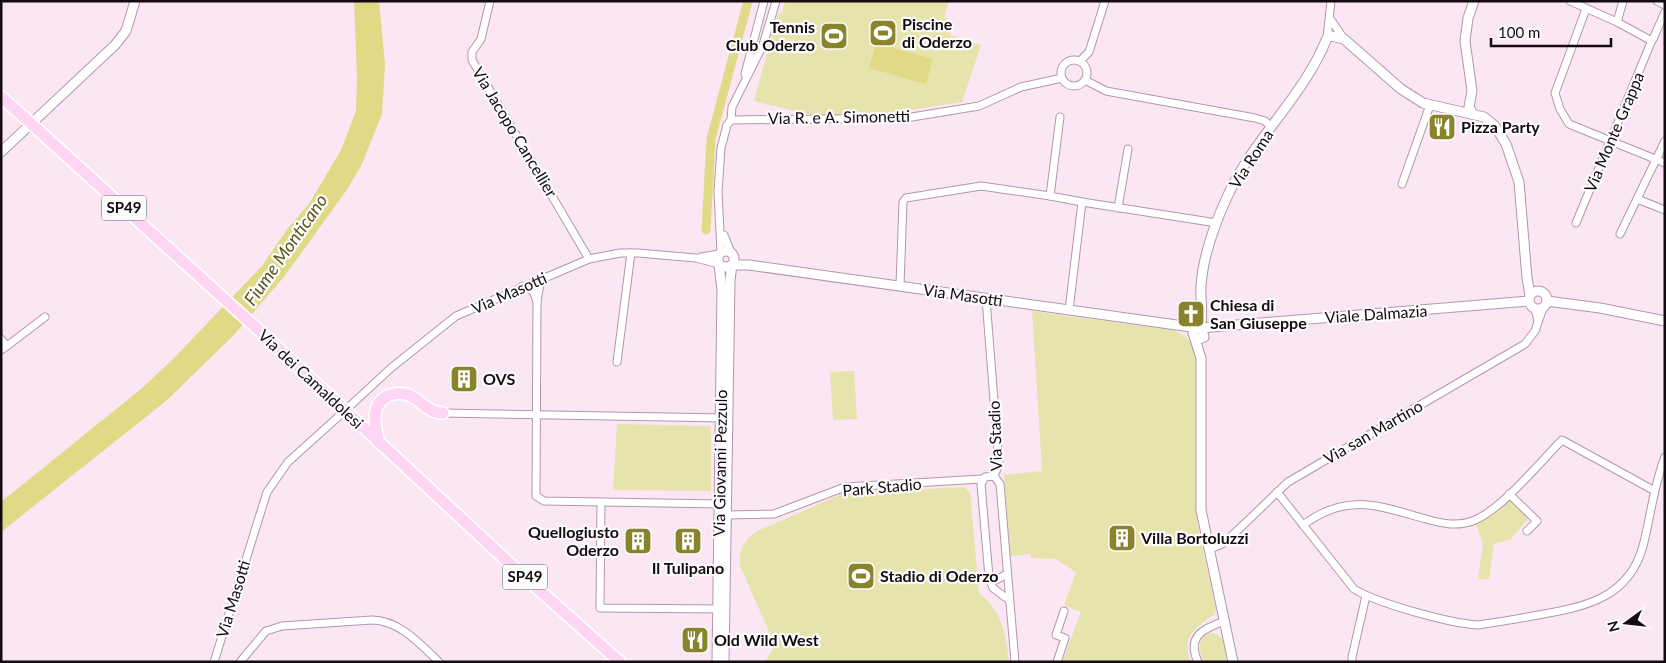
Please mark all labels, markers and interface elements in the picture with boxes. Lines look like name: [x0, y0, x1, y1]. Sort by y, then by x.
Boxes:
place label: Piscine di Oderzo: [902, 14, 972, 51]
scale bar: [1491, 15, 1611, 47]
place label: Tennis Club Oderzo: [726, 17, 815, 54]
sports icon: Piscine di Oderzo: [868, 18, 898, 48]
sports icon: Tennis Club Oderzo: [819, 21, 849, 51]
text: 100 m: [1498, 23, 1540, 41]
street label: Via Jacopo Cancellier: [469, 63, 562, 200]
street label: Via Monte Grappa: [1580, 69, 1647, 195]
street label: Via R. e A. Simonetti: [768, 106, 910, 127]
restaurant icon: Pizza Party: [1427, 112, 1457, 142]
place label: Pizza Party: [1461, 117, 1540, 136]
street label: Via Roma: [1225, 126, 1277, 192]
water label: Fiume Monticano: [239, 190, 332, 309]
road number: SP49: [102, 196, 146, 220]
street label: Via Masotti: [468, 268, 549, 317]
street label: Via Masotti: [922, 280, 1004, 309]
place label: Chiesa di San Giuseppe: [1210, 295, 1307, 332]
church icon: Chiesa di San Giuseppe: [1176, 299, 1206, 329]
street label: Viale Dalmazia: [1324, 300, 1428, 327]
street label: Via dei Camaldolesi: [255, 325, 368, 432]
building icon: OVS: [449, 364, 479, 394]
place label: OVS: [483, 369, 515, 388]
street label: Via Giovanni Pezzulo: [709, 389, 730, 537]
street label: Via san Martino: [1320, 396, 1426, 468]
street label: Via Stadio: [984, 400, 1005, 472]
street label: Park Stadio: [842, 474, 922, 499]
place label: Quellogiusto Oderzo: [528, 522, 619, 559]
building icon: Villa Bortoluzzi: [1107, 523, 1137, 553]
building icon: Quellogiusto Oderzo: [623, 526, 653, 556]
building icon: Il Tulipano: [673, 526, 703, 556]
place label: Villa Bortoluzzi: [1140, 528, 1249, 547]
street label: Via Masotti: [212, 558, 253, 640]
place label: Il Tulipano: [652, 558, 724, 577]
sports icon: Stadio di Oderzo: [846, 561, 876, 591]
road number: SP49: [502, 564, 548, 590]
place label: Stadio di Oderzo: [880, 566, 999, 585]
north arrow: [1601, 598, 1651, 648]
text: N: [1603, 619, 1623, 634]
restaurant icon: Old Wild West: [680, 625, 710, 655]
place label: Old Wild West: [714, 630, 819, 649]

